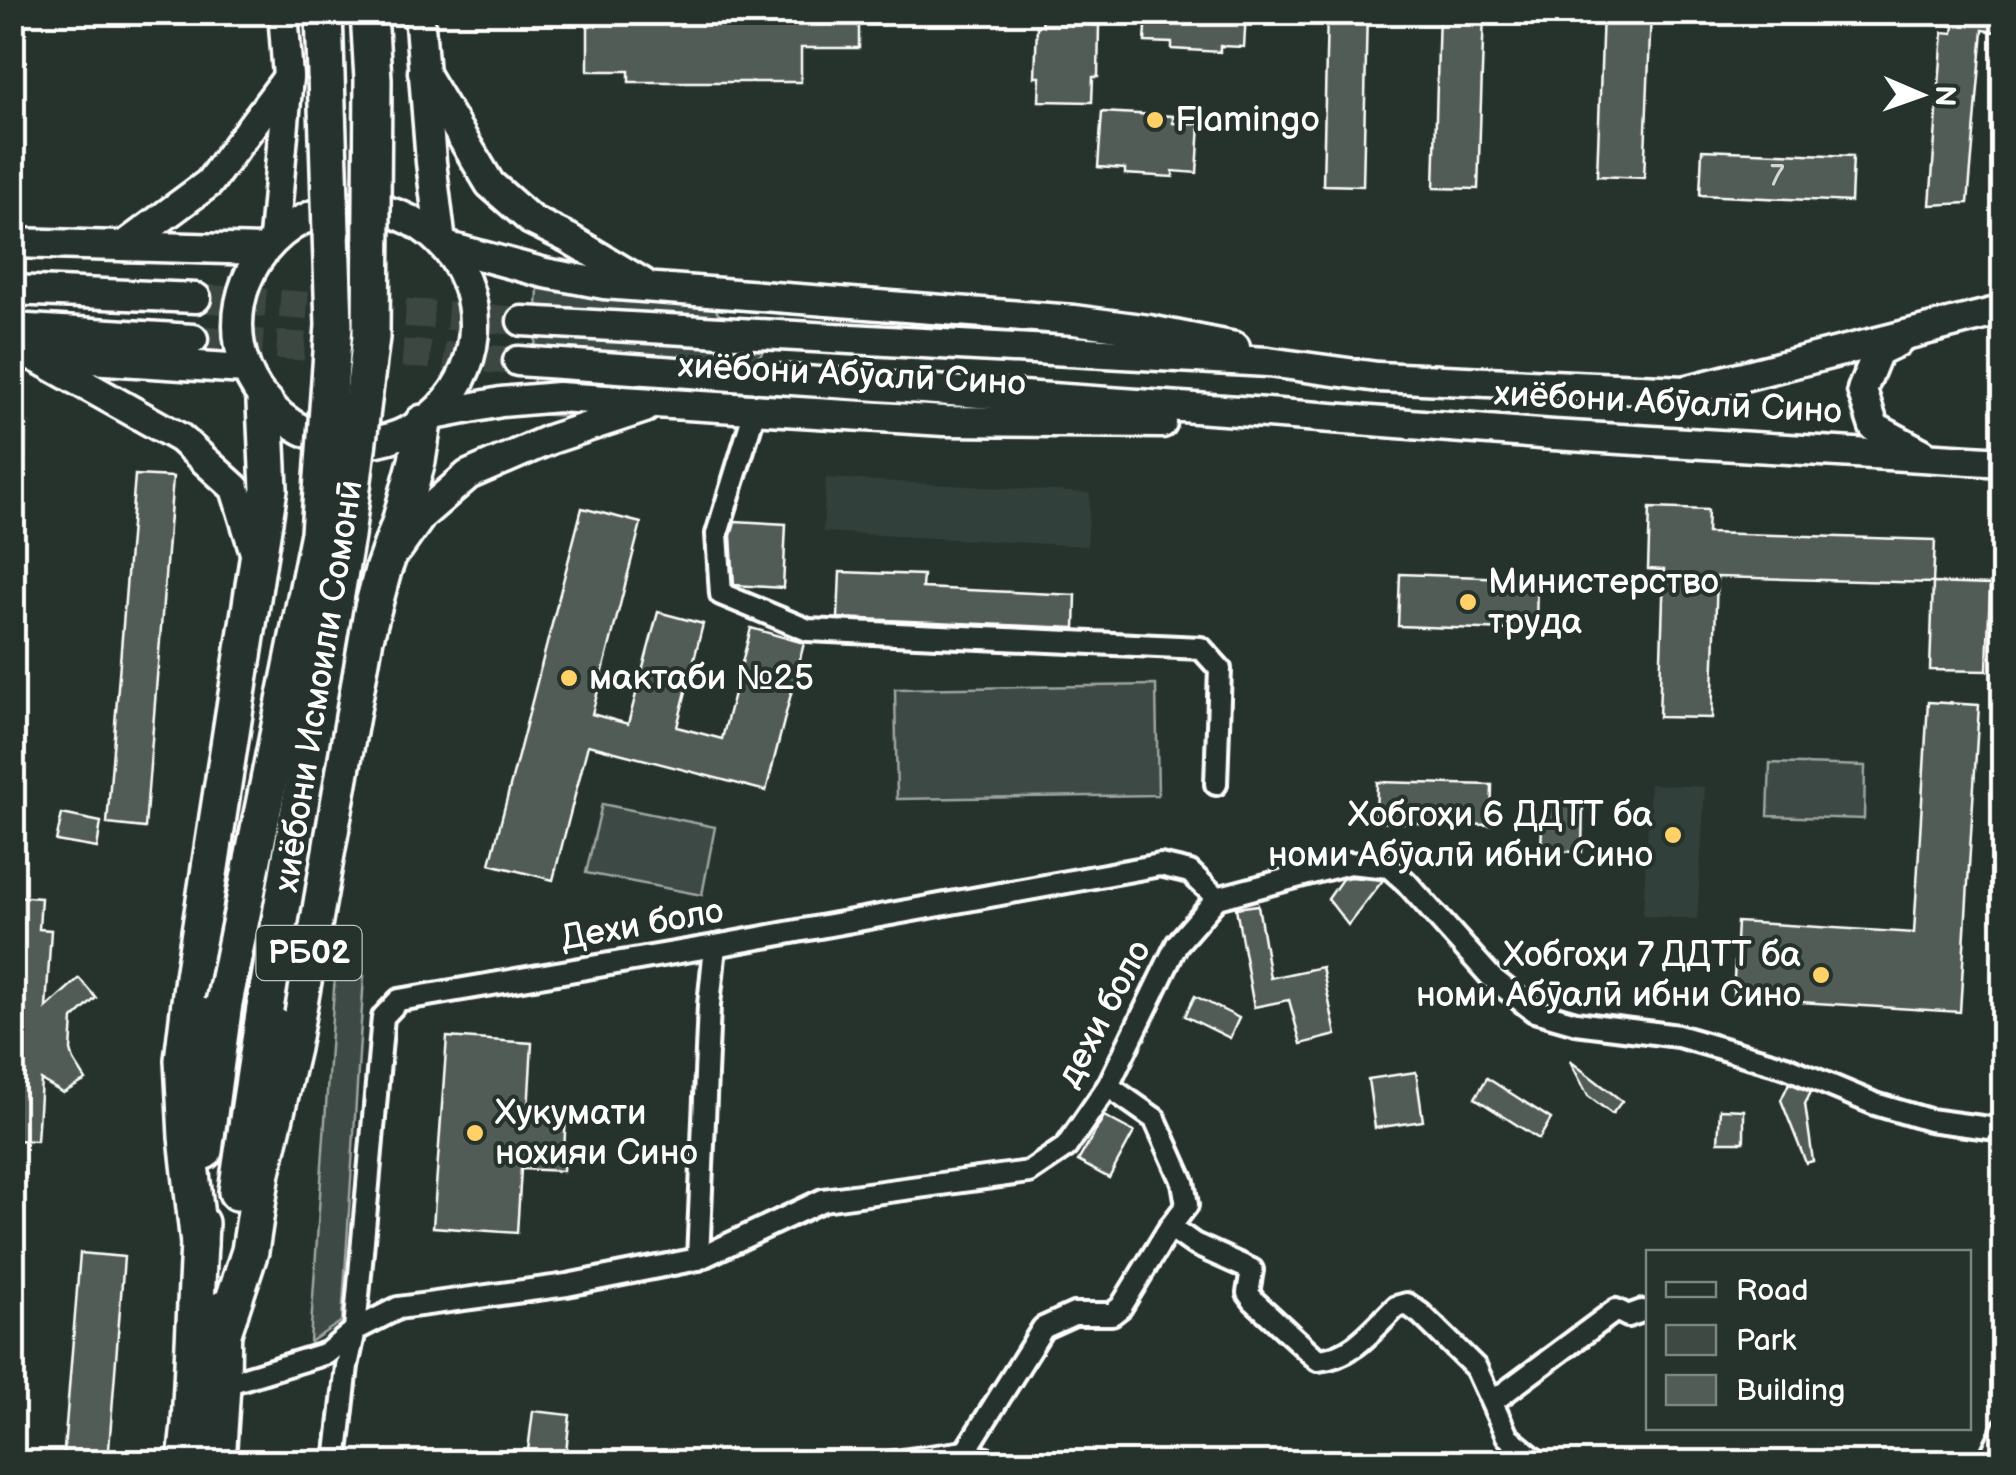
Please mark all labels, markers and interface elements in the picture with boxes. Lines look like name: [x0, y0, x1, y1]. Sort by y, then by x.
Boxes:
north arrow: [1871, 45, 1971, 145]
text: N: [1928, 85, 1961, 107]
place label: Flamingo: [1175, 99, 1320, 142]
marker: Flamingo: [1144, 109, 1166, 131]
house number: 7: [1770, 158, 1785, 194]
street label: хиёбони Абӯалӣ Сино: [677, 344, 1027, 406]
street label: хиёбони Абӯалӣ Сино: [1493, 372, 1843, 434]
street label: хиёбони Исмоили Сомонӣ: [265, 477, 373, 895]
place label: Министерство труда: [1488, 561, 1719, 644]
marker: Министерство труда: [1457, 591, 1479, 613]
place label: мактаби №25: [589, 657, 814, 700]
marker: мактаби №25: [558, 667, 580, 689]
place label: Хобгоҳи 6 ДДТТ ба номи Абӯалӣ ибни Сино: [1268, 794, 1653, 877]
marker: Хобгоҳи 6 ДДТТ ба номи Абӯалӣ ибни Сино: [1662, 824, 1684, 846]
street label: Дехи боло: [557, 890, 727, 960]
road number: РБ02: [256, 926, 362, 980]
street label: дехи боло: [1047, 933, 1161, 1095]
place label: Хобгоҳи 7 ДДТТ ба номи Абӯалӣ ибни Сино: [1416, 934, 1801, 1017]
marker: Хобгоҳи 7 ДДТТ ба номи Абӯалӣ ибни Сино: [1810, 964, 1832, 986]
place label: Хукумати нохияи Сино: [495, 1092, 698, 1175]
marker: Хукумати нохияи Сино: [464, 1122, 486, 1144]
legend: [1646, 1250, 1971, 1430]
text: Road: [1736, 1273, 1809, 1309]
text: Park: [1736, 1323, 1796, 1359]
text: Building: [1736, 1373, 1845, 1409]

